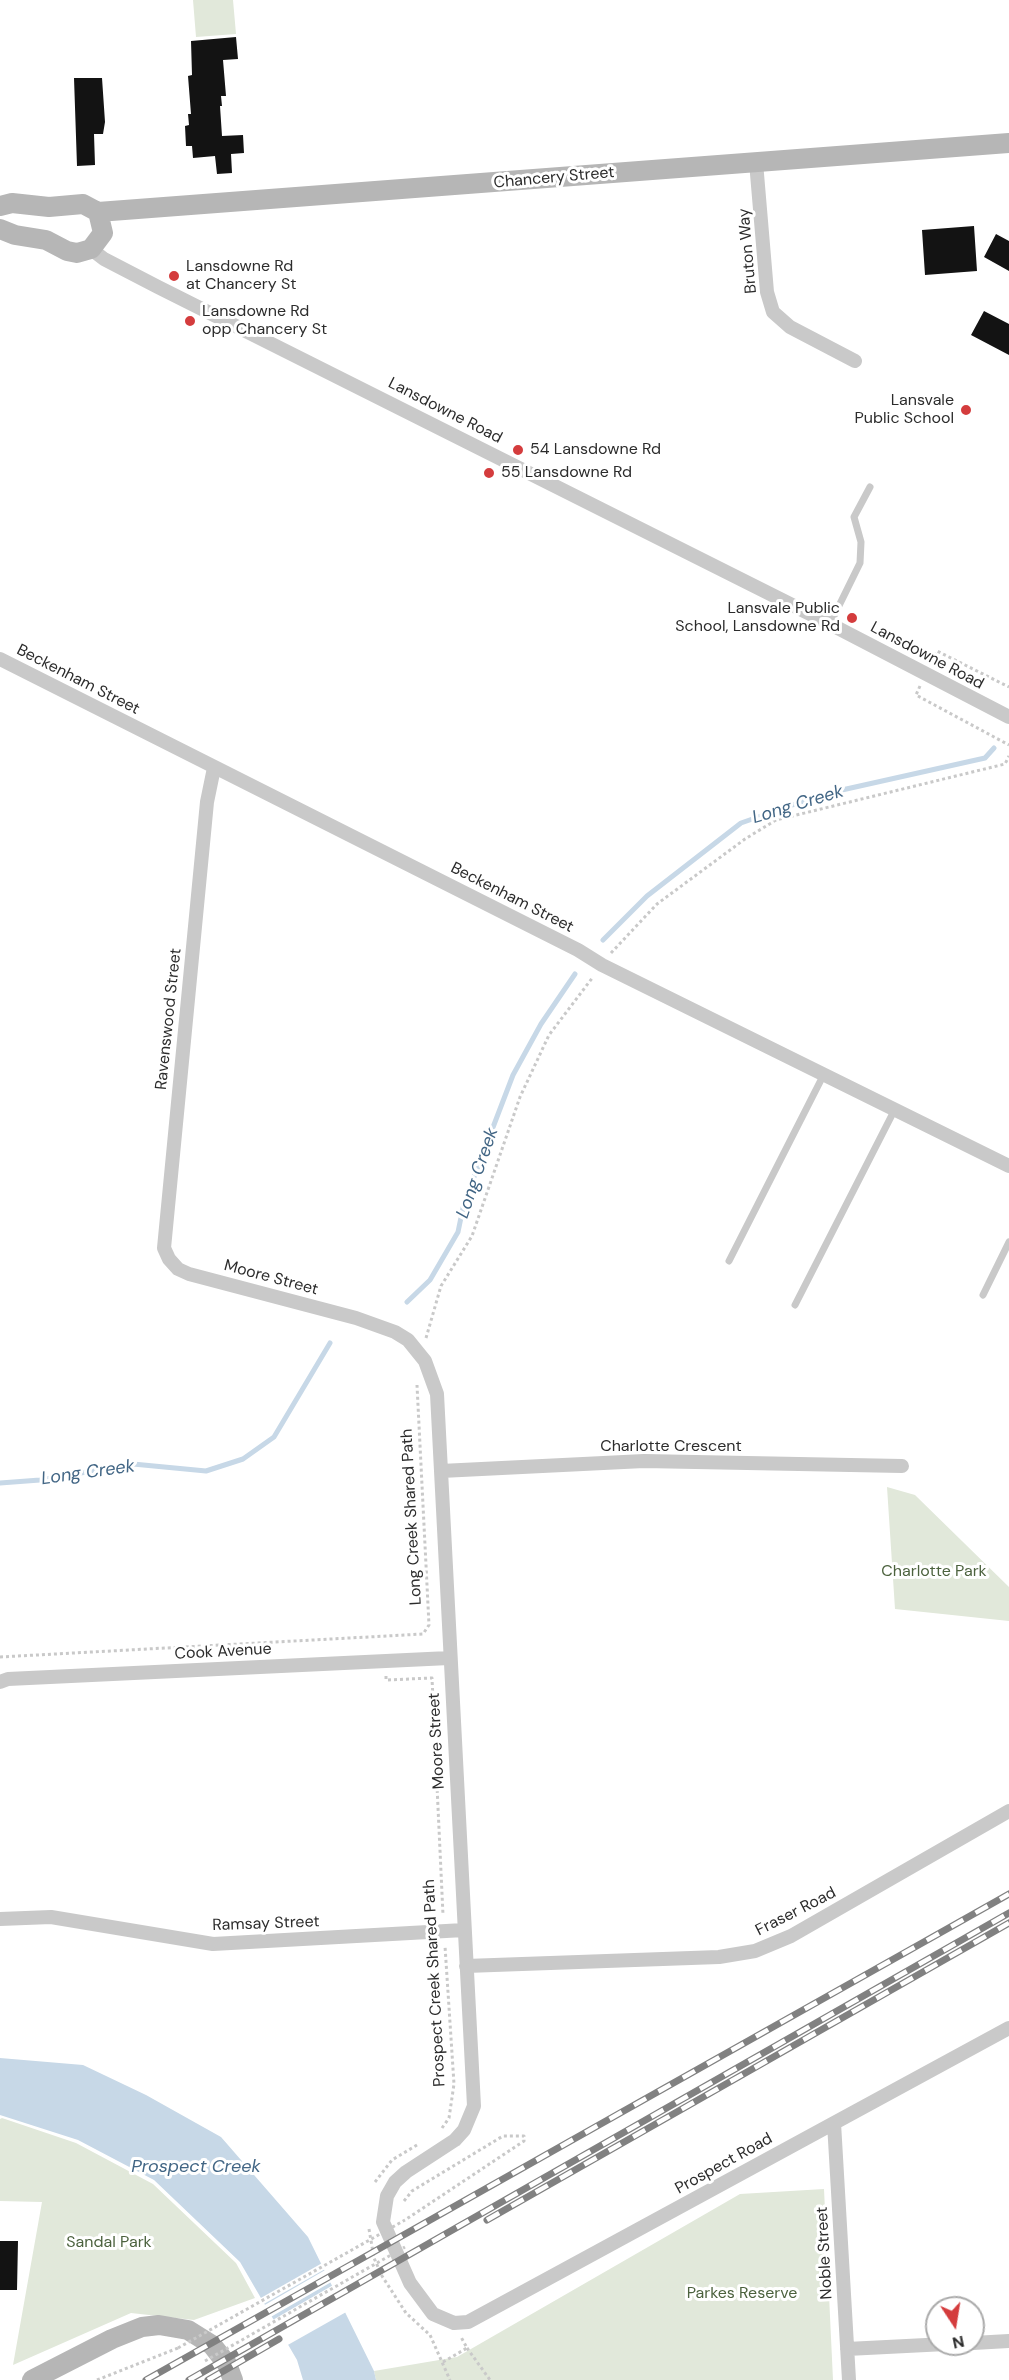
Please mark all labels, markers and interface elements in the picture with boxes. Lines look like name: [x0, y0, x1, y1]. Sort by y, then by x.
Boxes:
street label: Chancery Street: [493, 163, 615, 193]
street label: Bruton Way: [735, 207, 761, 295]
place label: Lansdowne Rd at Chancery St: [186, 257, 296, 295]
marker: Lansdowne Rd at Chancery St: [167, 269, 181, 283]
place label: Lansdowne Rd opp Chancery St: [202, 302, 327, 340]
marker: Lansdowne Rd opp Chancery St: [183, 314, 197, 328]
street label: Lansdowne Road: [385, 374, 505, 448]
place label: Lansvale Public School: [855, 391, 954, 429]
marker: Lansvale Public School: [959, 403, 973, 417]
place label: 54 Lansdowne Rd: [530, 440, 661, 460]
marker: 54 Lansdowne Rd: [511, 443, 525, 457]
place label: 55 Lansdowne Rd: [501, 463, 632, 483]
marker: 55 Lansdowne Rd: [482, 466, 496, 480]
place label: Lansvale Public School, Lansdowne Rd: [675, 599, 840, 637]
marker: Lansvale Public School, Lansdowne Rd: [845, 611, 859, 625]
street label: Lansdowne Road: [867, 618, 987, 694]
street label: Beckenham Street: [13, 641, 143, 719]
water label: Long Creek: [750, 781, 846, 829]
street label: Beckenham Street: [447, 859, 577, 937]
street label: Ravenswood Street: [152, 947, 186, 1091]
water label: Long Creek: [452, 1125, 504, 1221]
street label: Moore Street: [222, 1256, 320, 1300]
street label: Long Creek Shared Path: [398, 1428, 426, 1606]
street label: Charlotte Crescent: [600, 1437, 742, 1457]
water label: Long Creek: [40, 1456, 136, 1490]
park label: Charlotte Park: [881, 1562, 987, 1582]
street label: Cook Avenue: [174, 1640, 272, 1664]
street label: Moore Street: [425, 1692, 449, 1790]
street label: Prospect Creek Shared Path: [420, 1879, 450, 2087]
street label: Fraser Road: [753, 1884, 839, 1940]
street label: Ramsay Street: [212, 1913, 320, 1935]
street label: Prospect Road: [672, 2129, 776, 2199]
water label: Prospect Creek: [131, 2156, 261, 2178]
street label: Noble Street: [813, 2206, 837, 2300]
park label: Sandal Park: [66, 2233, 152, 2253]
park label: Parkes Reserve: [687, 2284, 797, 2304]
north arrow: [925, 2296, 985, 2356]
text: N: [951, 2331, 966, 2354]

